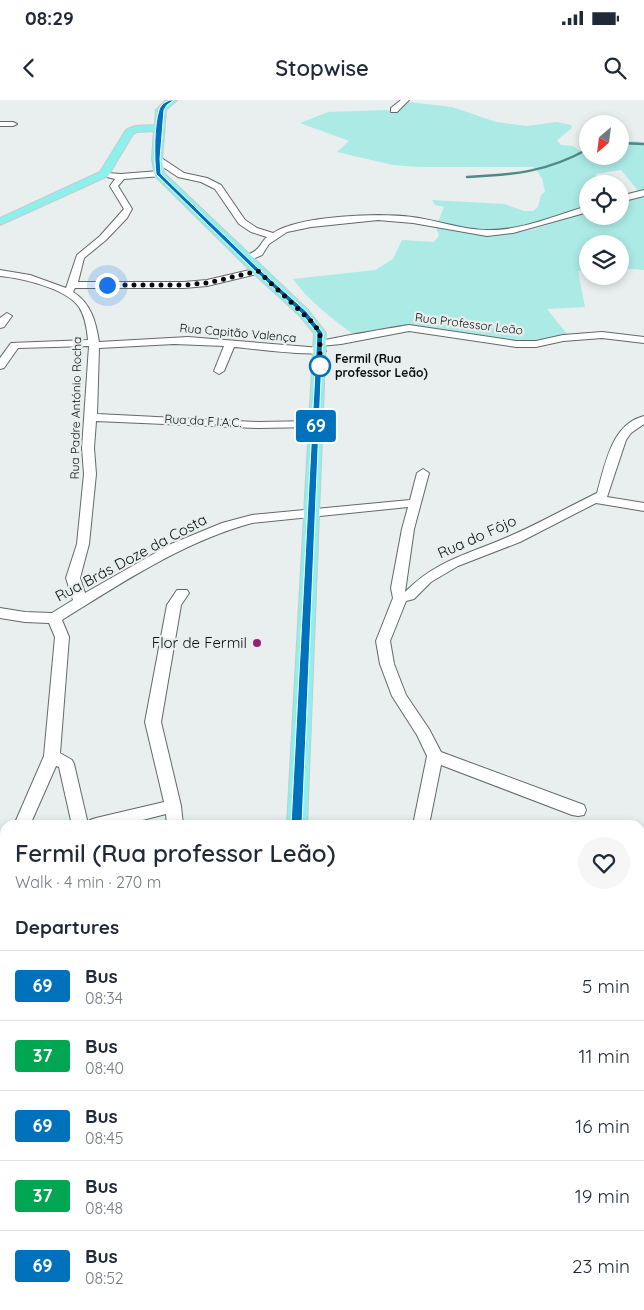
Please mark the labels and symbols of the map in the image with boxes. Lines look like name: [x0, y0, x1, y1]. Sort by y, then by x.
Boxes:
north arrow: [579, 115, 629, 165]
your location: [95, 273, 120, 298]
street label: Rua Professor Leão: [414, 309, 524, 338]
street label: Rua Capitão Valença: [179, 320, 297, 345]
street label: Rua Padre António Rocha: [67, 336, 84, 480]
place label: Fermil (Rua professor Leão): [335, 351, 428, 380]
marker: Fermil (Rua professor Leão): [309, 355, 331, 377]
line badge: 69: [294, 410, 338, 442]
street label: Rua da F.I.A.C.: [164, 411, 242, 430]
street label: Rua Brás Doze da Costa: [52, 510, 210, 606]
street label: Rua do Fôjo: [434, 511, 519, 562]
place label: Flor de Fermil: [152, 633, 247, 652]
marker: Flor de Fermil: [251, 637, 263, 649]

